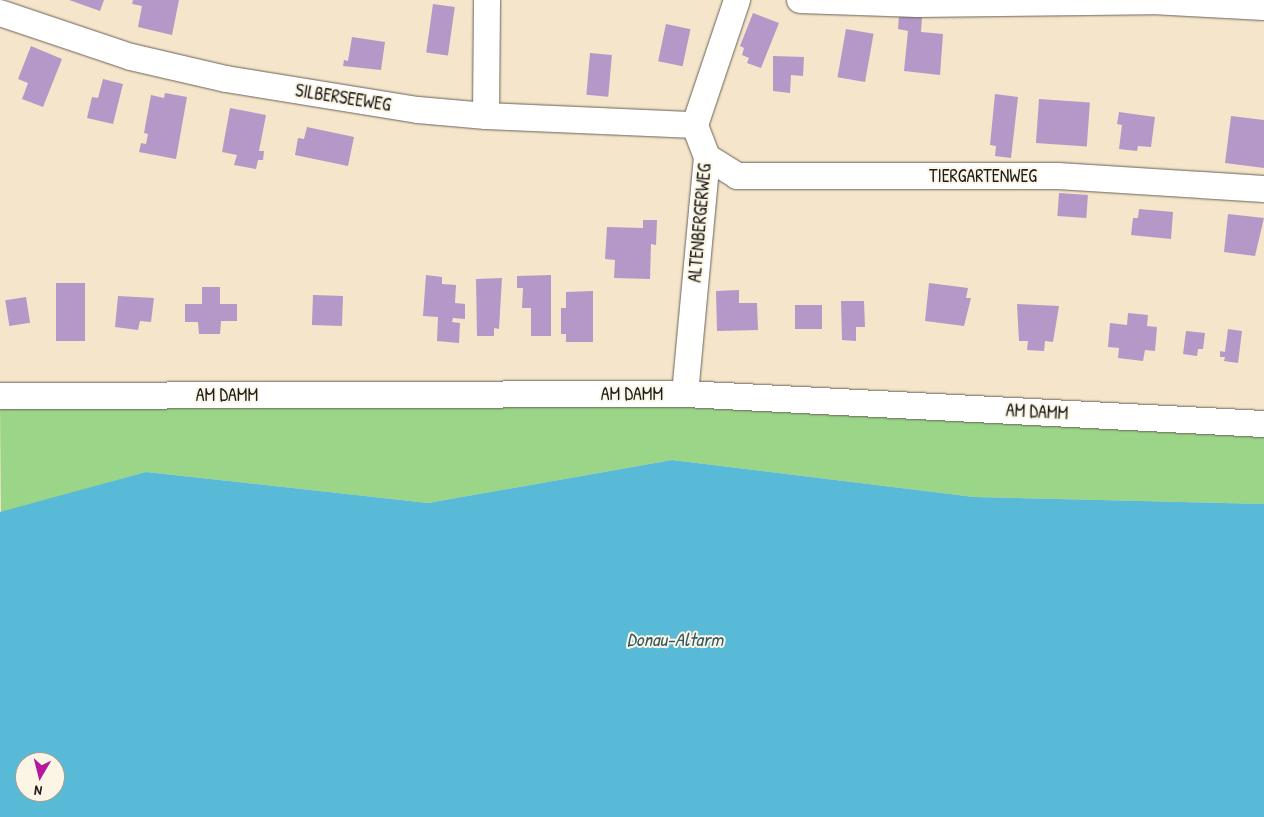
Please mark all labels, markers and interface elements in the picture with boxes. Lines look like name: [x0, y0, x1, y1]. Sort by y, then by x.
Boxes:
street label: SILBERSEEWEG: [294, 80, 392, 116]
street label: ALTENBERGERWEG: [684, 163, 716, 283]
street label: TIERGARTENWEG: [929, 165, 1037, 187]
street label: AM DAMM: [601, 383, 663, 405]
street label: AM DAMM: [196, 384, 258, 406]
street label: AM DAMM: [1005, 400, 1069, 424]
water label: Donau-Altarm: [627, 629, 723, 651]
north arrow: [15, 752, 65, 802]
text: N: [33, 781, 43, 801]

